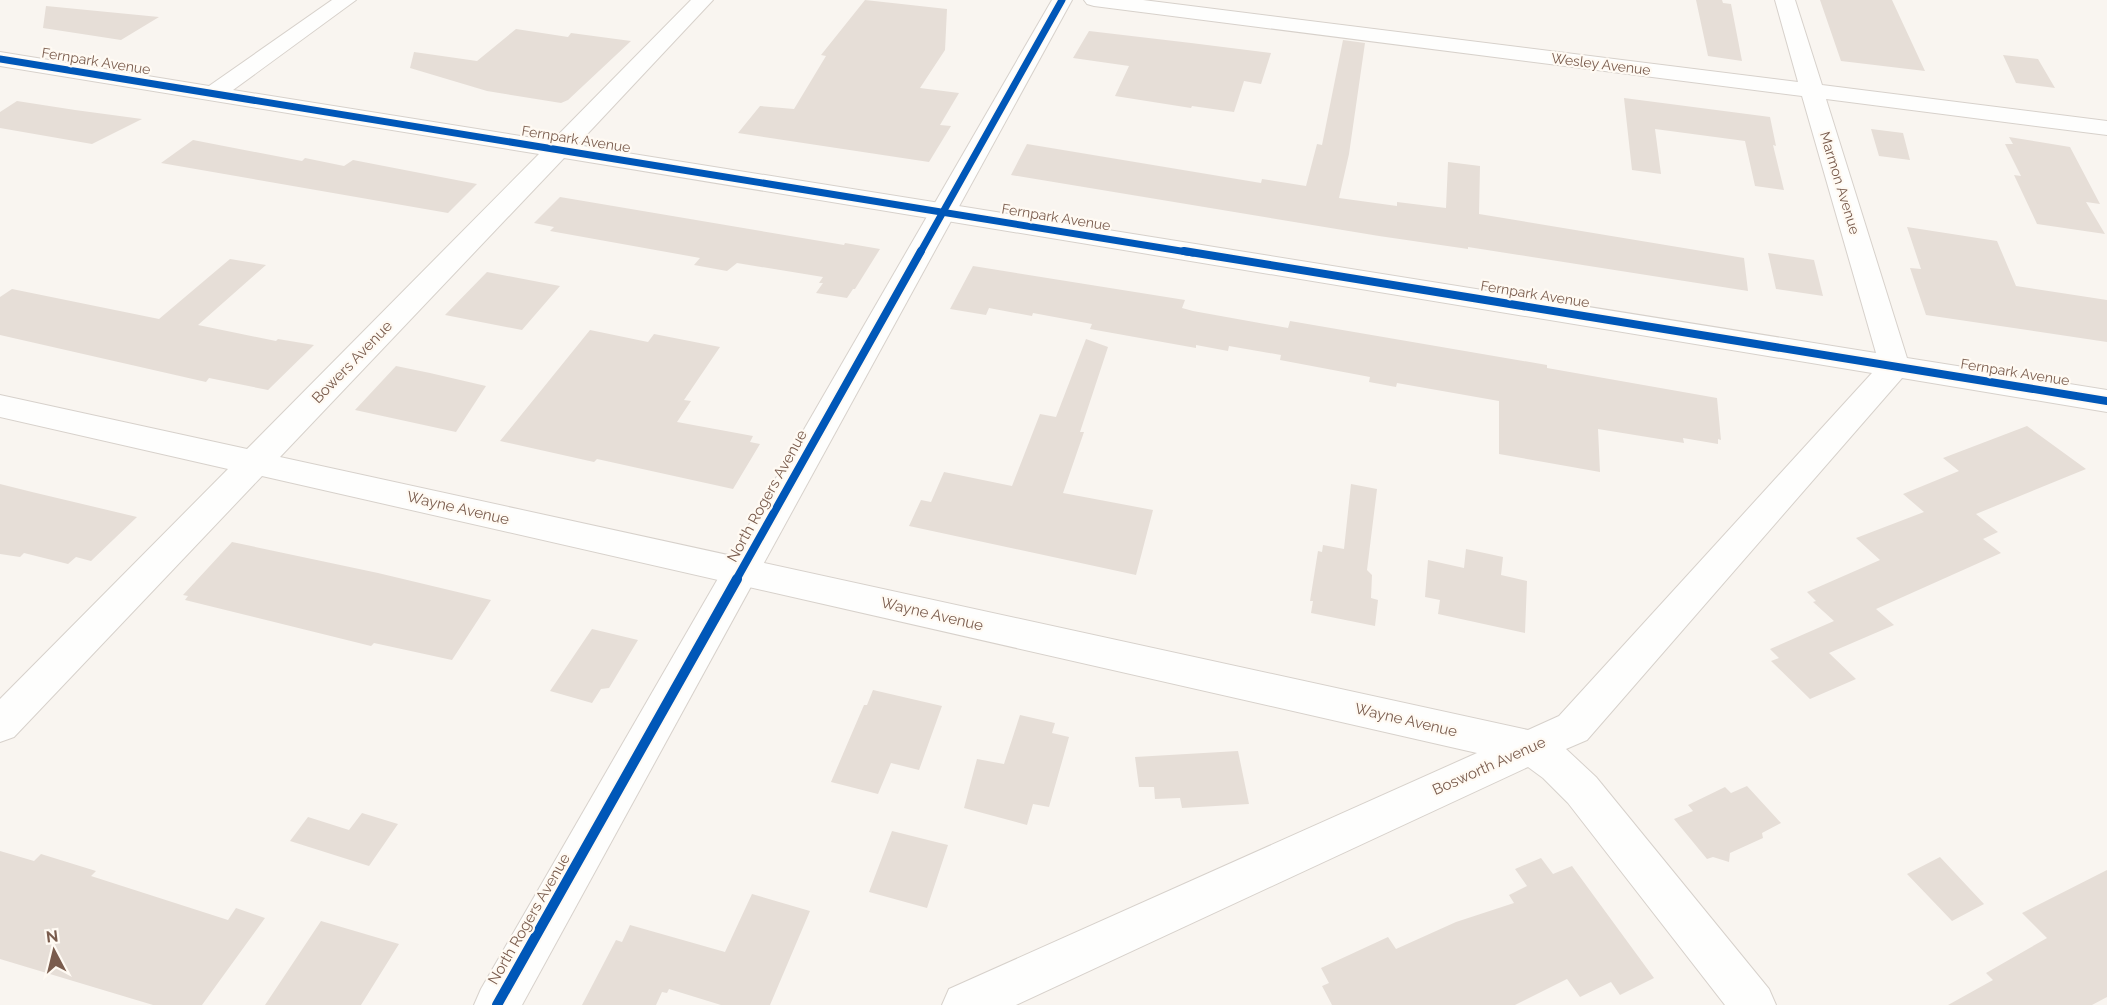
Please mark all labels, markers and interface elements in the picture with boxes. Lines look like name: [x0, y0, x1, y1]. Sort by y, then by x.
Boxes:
street label: Fernpark Avenue: [40, 44, 152, 78]
street label: Wesley Avenue: [1550, 50, 1652, 78]
street label: Fernpark Avenue: [520, 122, 632, 156]
street label: Marmon Avenue: [1817, 130, 1863, 236]
street label: Fernpark Avenue: [1000, 200, 1112, 234]
street label: Fernpark Avenue: [1479, 277, 1591, 311]
street label: Bowers Avenue: [308, 317, 396, 407]
street label: Fernpark Avenue: [1959, 355, 2071, 389]
street label: North Rogers Avenue: [723, 427, 811, 565]
street label: Wayne Avenue: [405, 487, 511, 529]
street label: Wayne Avenue: [879, 593, 985, 635]
street label: Wayne Avenue: [1353, 699, 1459, 741]
street label: Bosworth Avenue: [1430, 733, 1549, 799]
street label: North Rogers Avenue: [484, 850, 574, 988]
north arrow: [24, 921, 84, 981]
text: N: [45, 926, 59, 947]

